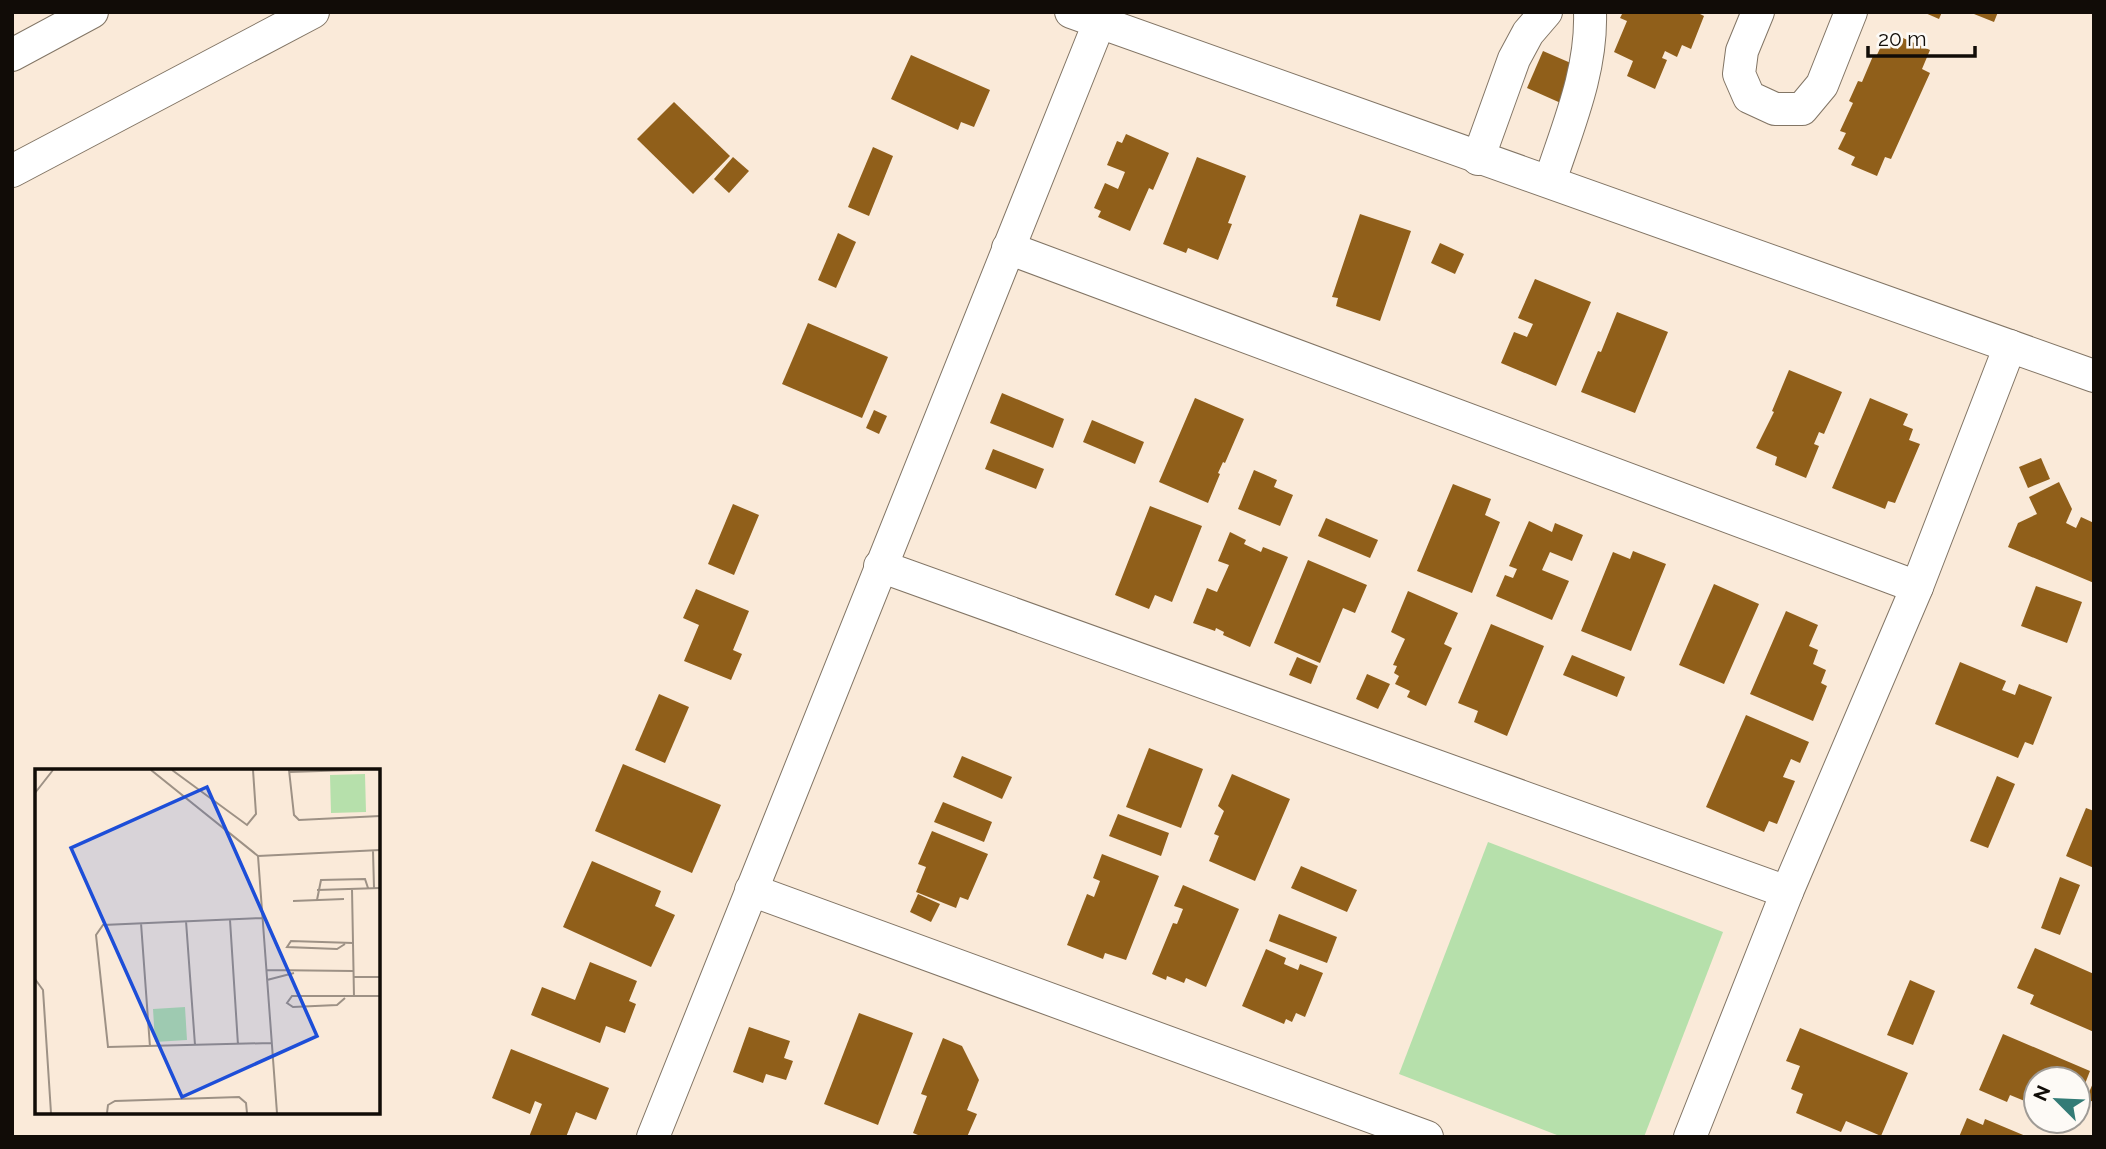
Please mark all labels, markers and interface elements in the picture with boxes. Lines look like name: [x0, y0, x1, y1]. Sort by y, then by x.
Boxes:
scale bar: [1868, 14, 1975, 58]
text: 20 m: [1878, 26, 1926, 51]
inset map: [35, 769, 380, 1114]
north arrow: [2022, 1065, 2092, 1135]
text: N: [2028, 1082, 2054, 1104]

